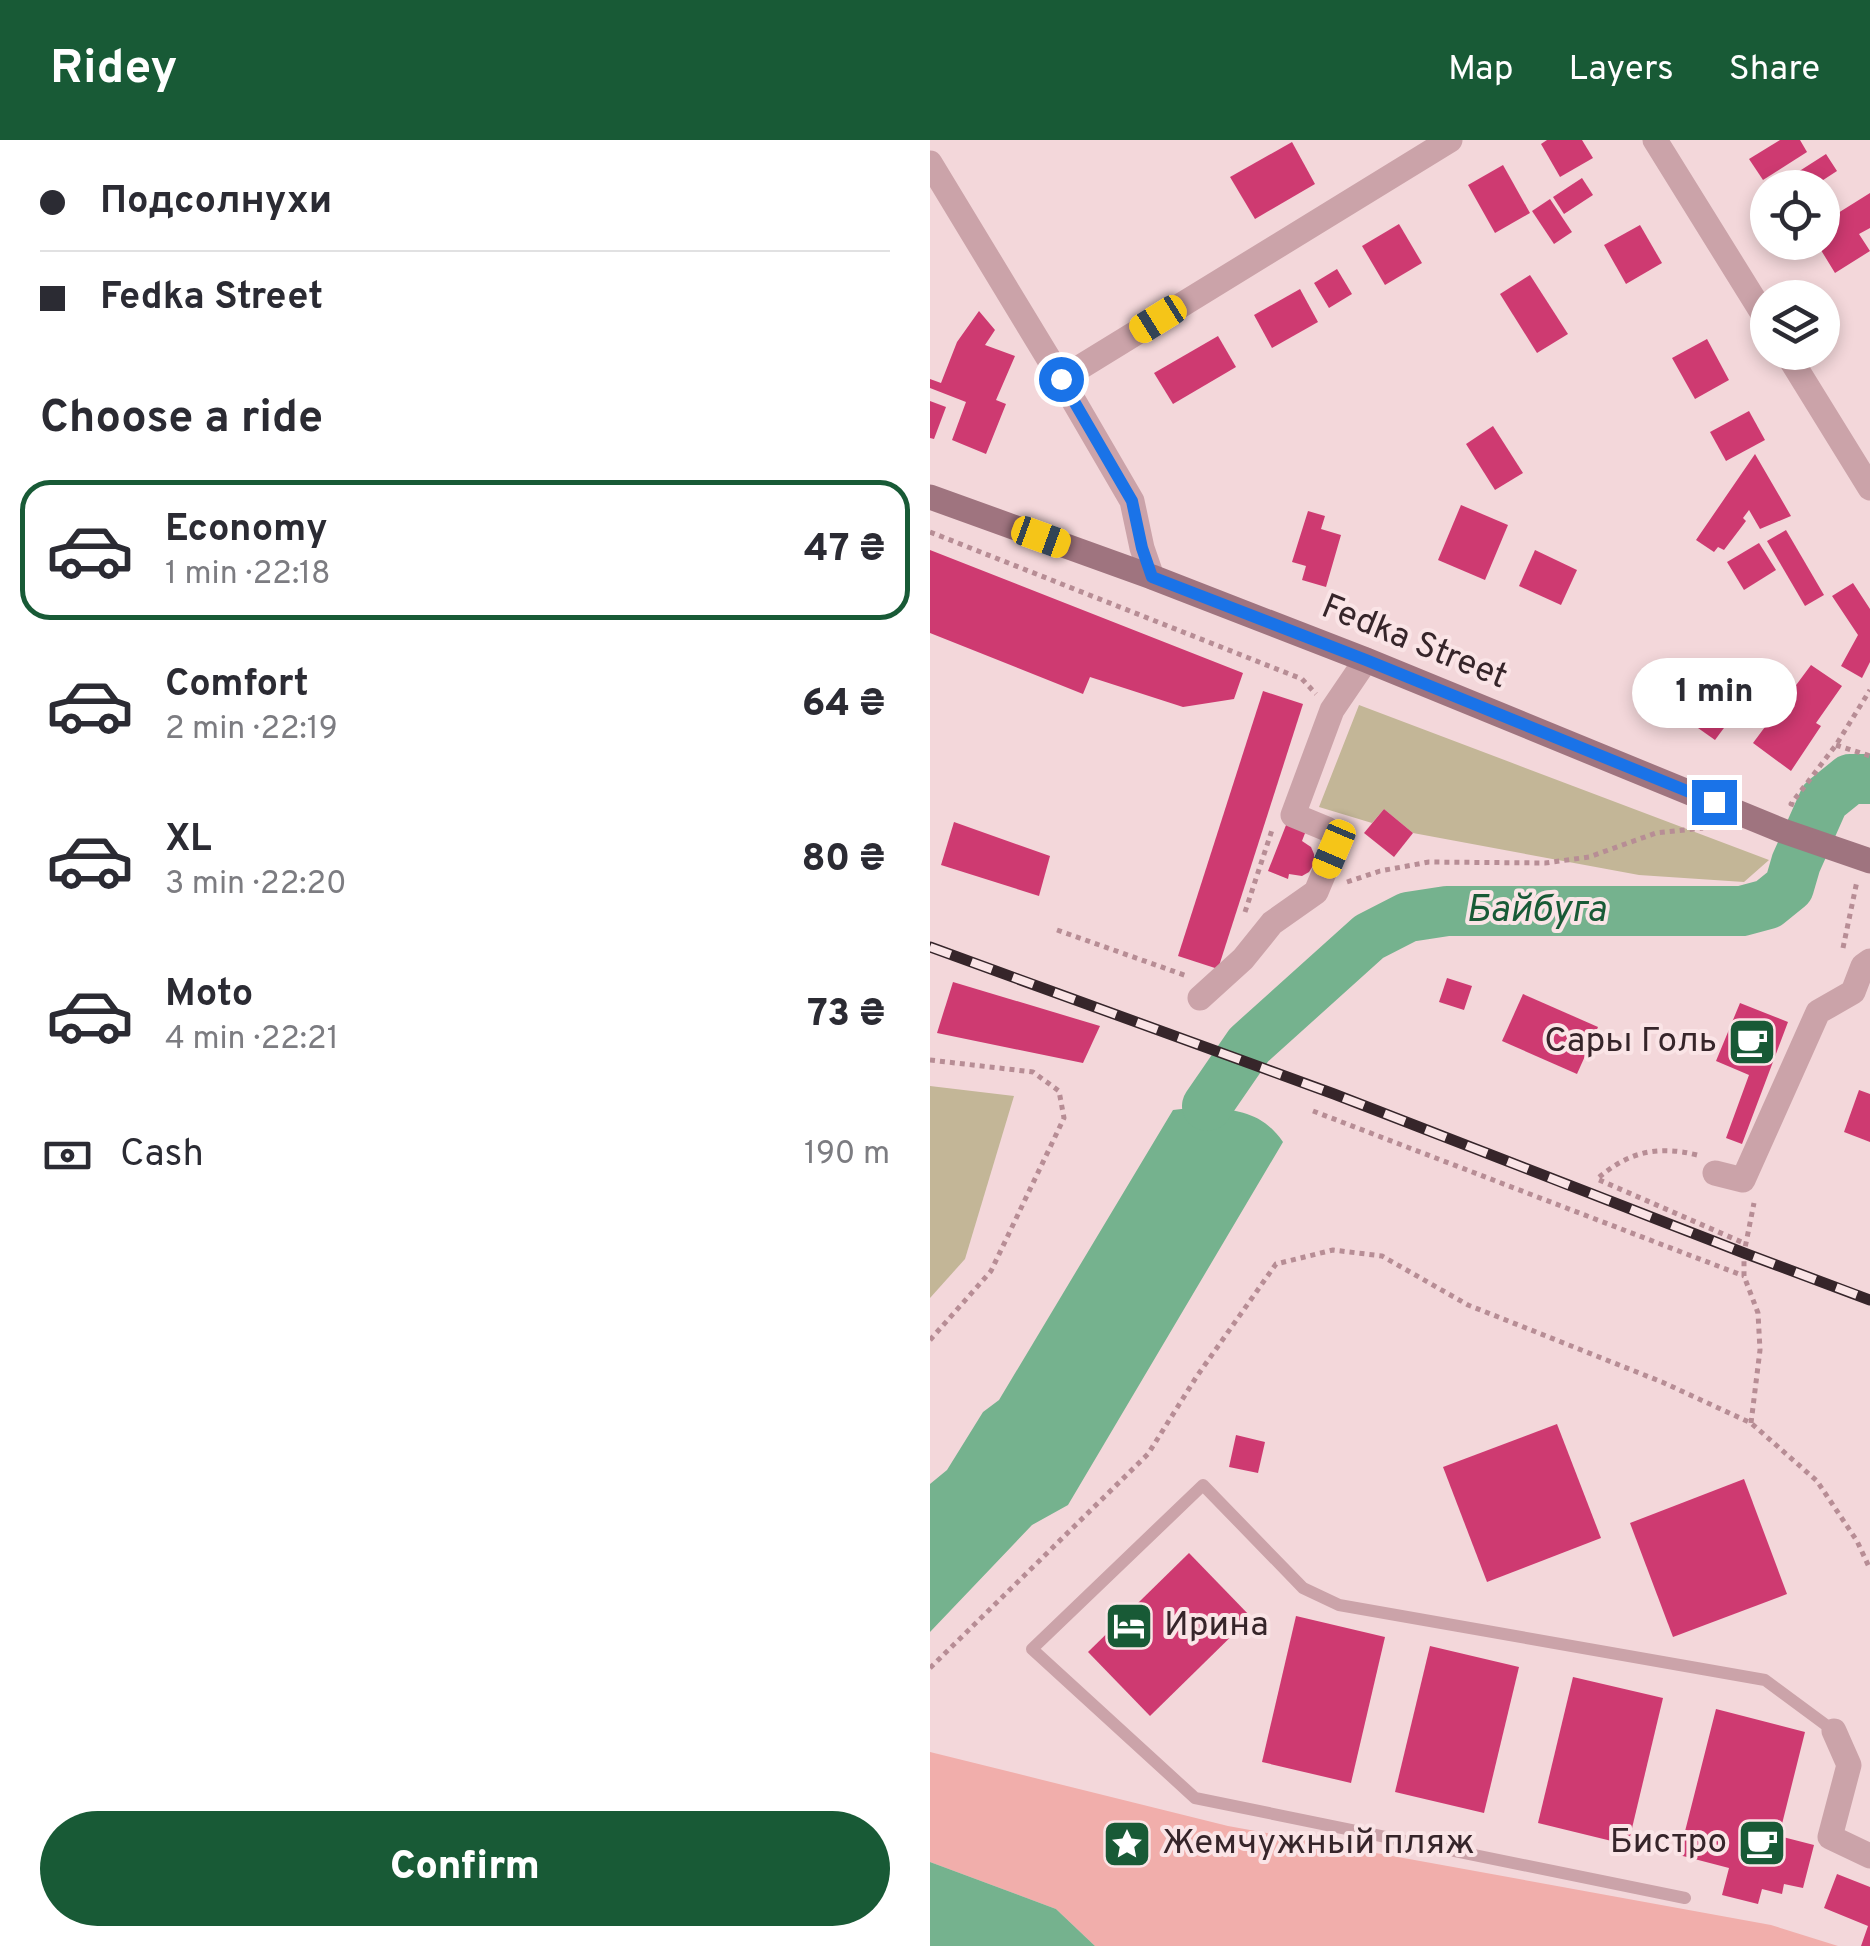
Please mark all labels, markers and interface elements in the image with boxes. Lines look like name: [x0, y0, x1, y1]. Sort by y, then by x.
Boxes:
text: Ridey: [50, 40, 177, 100]
text: Map: [1448, 48, 1514, 92]
text: Layers: [1569, 48, 1674, 92]
text: Share: [1729, 48, 1820, 92]
map controls: [1750, 170, 1840, 370]
button: locate: [1750, 170, 1840, 260]
text: Подсолнухи: [100, 178, 332, 227]
text: Fedka Street: [100, 274, 323, 323]
button: layers: [1750, 280, 1840, 370]
car: [1125, 290, 1191, 348]
route start: [1039, 357, 1084, 402]
text: Choose a ride: [40, 391, 323, 448]
icon: car: [45, 505, 135, 595]
text: Economy: [165, 506, 327, 555]
car: [1008, 513, 1074, 561]
text: 47 ₴: [804, 526, 885, 575]
text: 1 min · 22:18: [165, 555, 331, 595]
street label: Fedka Street: [1315, 586, 1513, 700]
callout: 1 min: [1632, 657, 1796, 727]
icon: car: [45, 660, 135, 750]
text: Comfort: [165, 661, 309, 710]
text: 1 min: [1675, 673, 1754, 713]
text: 64 ₴: [802, 681, 885, 730]
text: 2 min · 22:19: [165, 710, 338, 750]
route end: [1692, 780, 1737, 825]
icon: car: [45, 815, 135, 905]
text: XL: [165, 816, 212, 865]
car: [1308, 816, 1360, 882]
text: 80 ₴: [801, 836, 885, 885]
text: 3 min · 22:20: [165, 865, 347, 905]
water label: Байбуга: [1466, 887, 1607, 936]
icon: car: [45, 970, 135, 1060]
text: Moto: [165, 971, 253, 1020]
text: 73 ₴: [807, 991, 885, 1040]
cafe icon: Сары Голь: [1726, 1016, 1778, 1068]
text: 4 min · 22:21: [165, 1020, 339, 1060]
place label: Сары Голь: [1544, 1020, 1717, 1064]
icon: cash: [40, 1128, 95, 1183]
text: Cash: [120, 1131, 204, 1180]
text: 190 m: [804, 1135, 890, 1175]
hotel icon: Ирина: [1103, 1600, 1155, 1652]
place label: Ирина: [1164, 1604, 1269, 1648]
button: Confirm: [40, 1811, 890, 1926]
cafe icon: Бистро: [1736, 1817, 1788, 1869]
place icon: Жемчужный пляж: [1101, 1818, 1153, 1870]
place label: Бистро: [1610, 1821, 1727, 1865]
place label: Жемчужный пляж: [1162, 1822, 1475, 1866]

